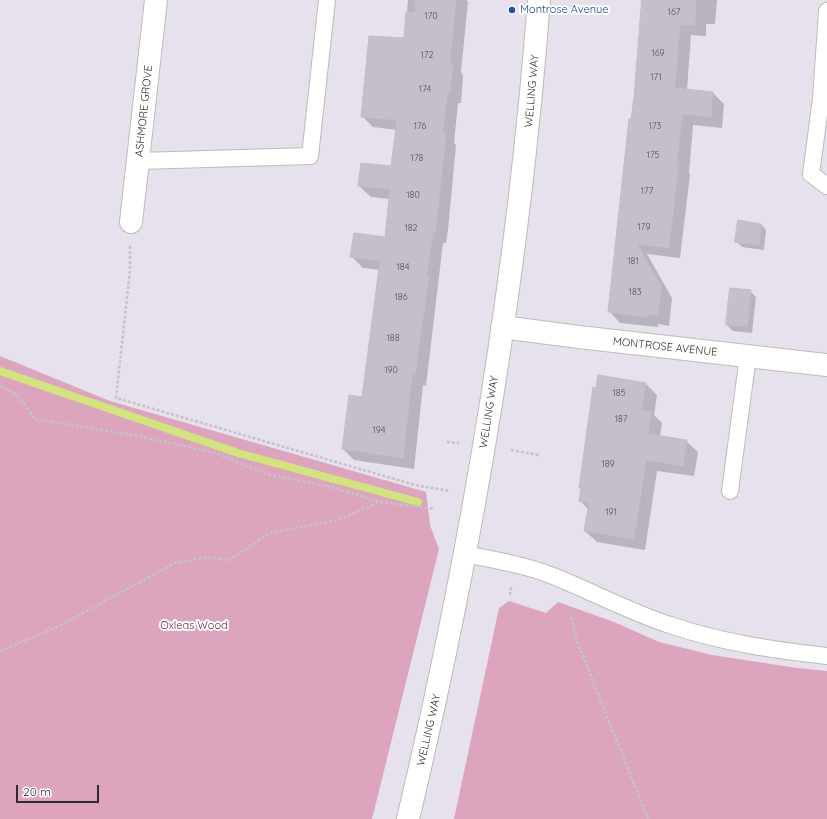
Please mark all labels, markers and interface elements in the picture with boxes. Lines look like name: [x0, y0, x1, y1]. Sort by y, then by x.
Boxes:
place label: Montrose Avenue: [520, 3, 608, 17]
marker: Montrose Avenue: [507, 5, 517, 15]
house number: 167: [668, 7, 680, 17]
house number: 170: [424, 11, 438, 21]
house number: 169: [651, 48, 665, 58]
house number: 172: [421, 50, 433, 60]
street label: WELLING WAY: [522, 54, 542, 128]
street label: ASHMORE GROVE: [133, 64, 155, 158]
house number: 171: [650, 72, 662, 82]
house number: 174: [419, 84, 431, 94]
house number: 176: [414, 121, 426, 131]
house number: 173: [649, 121, 661, 131]
house number: 175: [647, 150, 659, 160]
house number: 178: [411, 153, 423, 163]
house number: 177: [641, 186, 653, 196]
house number: 180: [406, 190, 420, 200]
house number: 179: [638, 222, 650, 232]
house number: 182: [404, 223, 418, 233]
house number: 181: [627, 256, 639, 266]
house number: 184: [397, 262, 409, 272]
house number: 183: [629, 287, 641, 297]
house number: 186: [394, 292, 408, 302]
house number: 188: [386, 333, 400, 343]
street label: MONTROSE AVENUE: [612, 335, 718, 359]
house number: 190: [384, 365, 398, 375]
street label: WELLING WAY: [477, 375, 501, 449]
house number: 185: [612, 388, 626, 398]
house number: 187: [615, 414, 627, 424]
house number: 194: [372, 425, 386, 435]
house number: 189: [601, 459, 615, 469]
house number: 191: [605, 507, 617, 517]
park label: Oxleas Wood: [160, 619, 228, 633]
street label: WELLING WAY: [414, 693, 444, 767]
scale bar: [18, 777, 101, 803]
text: 20 m: [23, 784, 51, 799]

